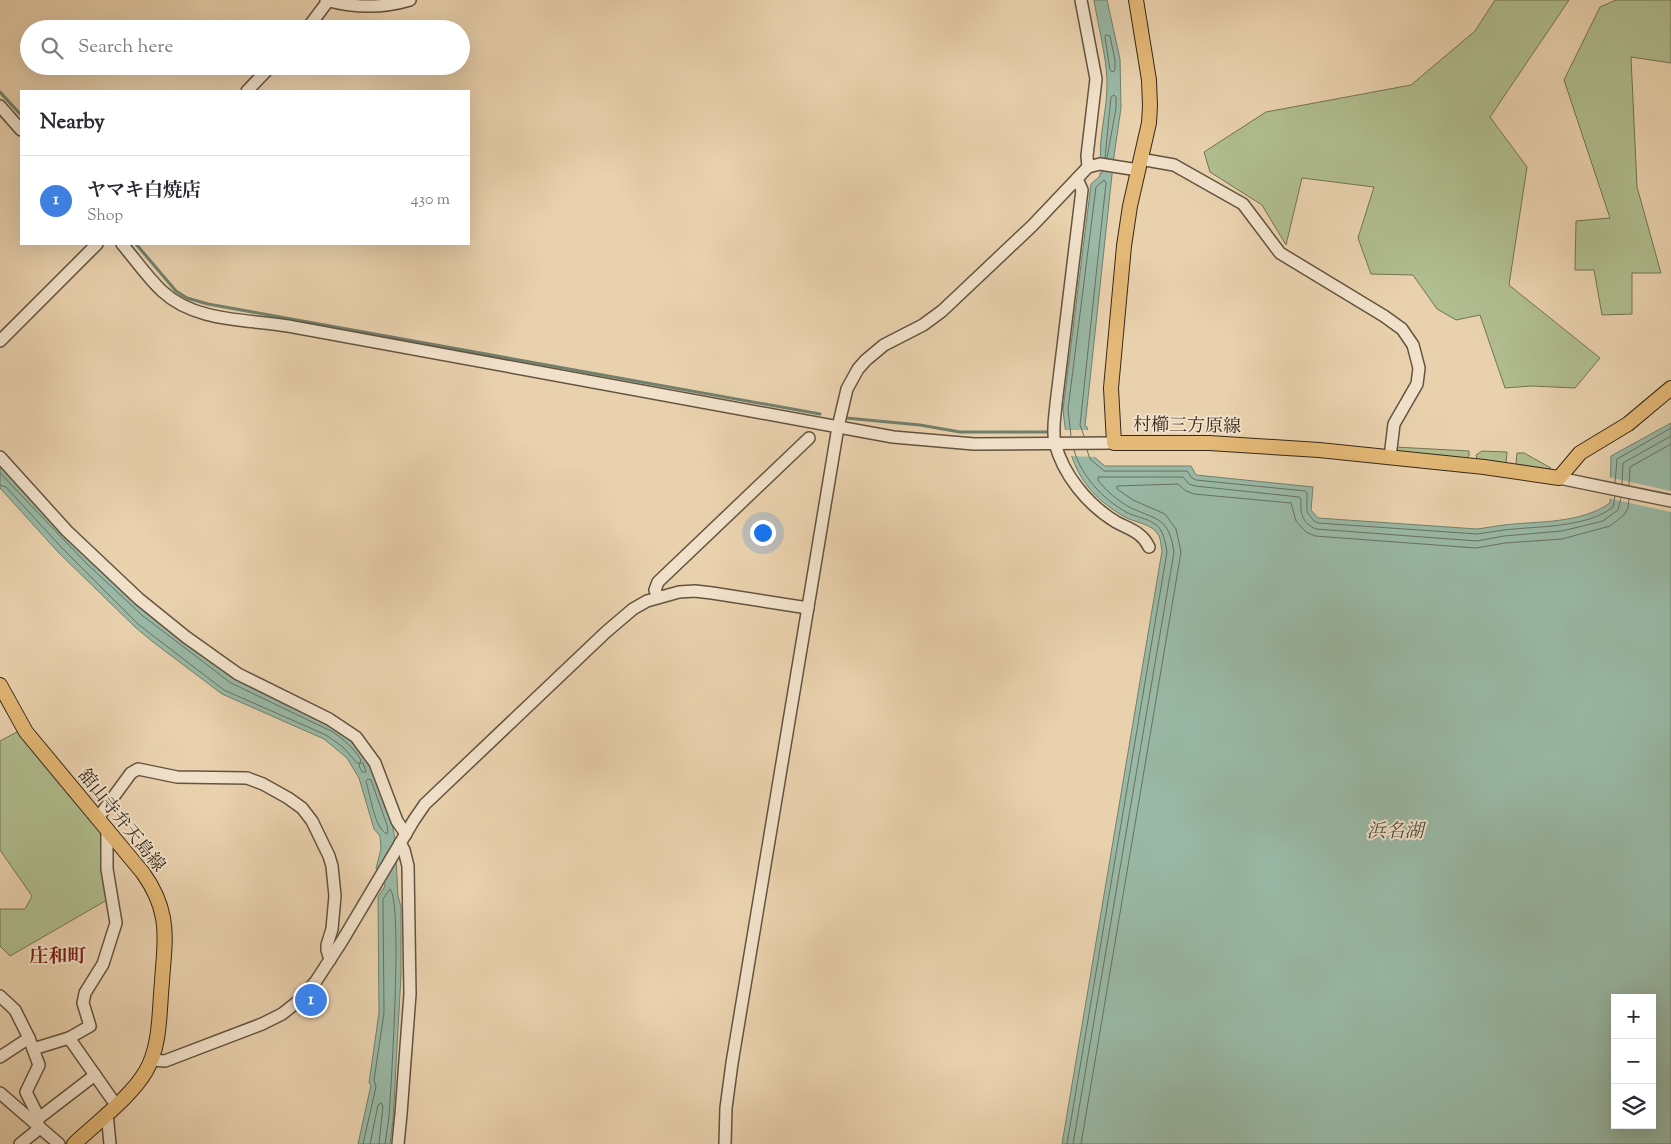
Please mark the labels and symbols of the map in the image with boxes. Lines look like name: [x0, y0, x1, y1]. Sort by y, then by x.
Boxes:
street label: 村櫛三方原線: [1133, 413, 1241, 441]
your location: [750, 520, 776, 546]
street label: 舘山寺弁天島線: [71, 764, 170, 878]
water label: 浜名湖: [1366, 819, 1426, 846]
district label: 庄和町: [29, 944, 87, 971]
pin: 1: [295, 981, 327, 1019]

